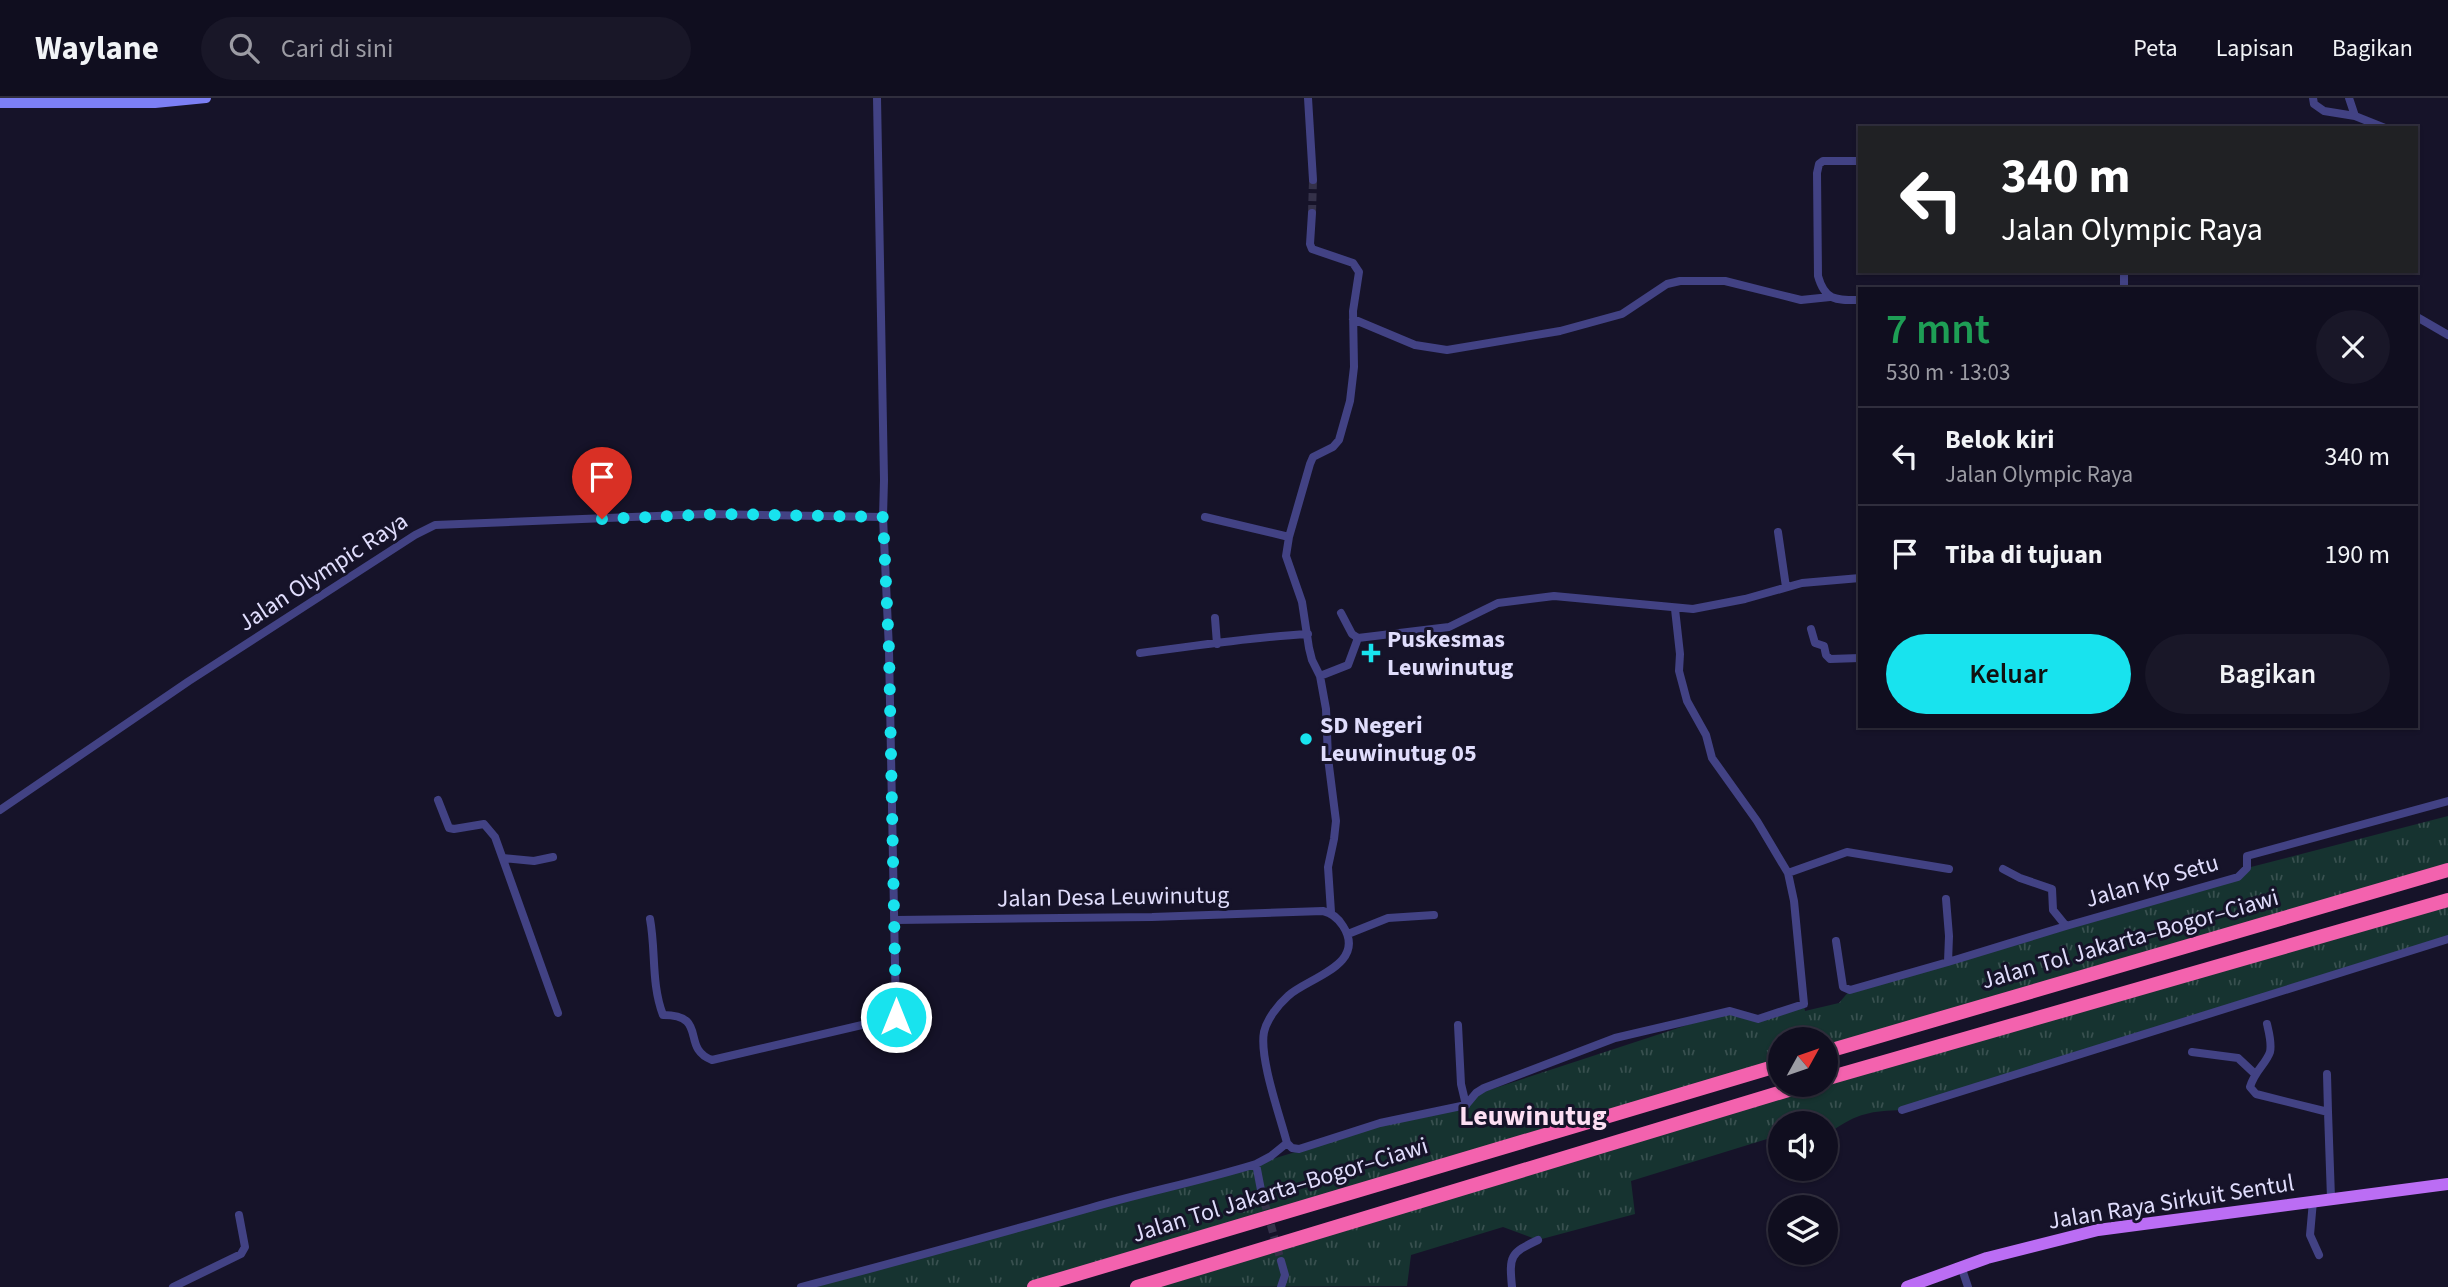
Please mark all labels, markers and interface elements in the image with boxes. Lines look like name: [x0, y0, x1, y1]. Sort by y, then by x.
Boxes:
search box: [201, 17, 691, 80]
text: Waylane: [35, 25, 159, 72]
icon: search: [225, 29, 263, 67]
text: Cari di sini: [281, 30, 393, 67]
text: Peta: [2133, 31, 2178, 66]
text: Lapisan: [2216, 31, 2294, 66]
text: Bagikan: [2332, 31, 2413, 66]
text: 340 m: [2001, 142, 2130, 212]
icon: left: [1886, 154, 1977, 245]
text: Jalan Olympic Raya: [2001, 207, 2263, 253]
text: 7 mnt: [1886, 300, 1990, 360]
button: close: [2316, 310, 2390, 384]
text: 530 m · 13:03: [1886, 356, 2010, 389]
text: Belok kiri: [1945, 421, 2054, 458]
icon: left: [1886, 437, 1924, 475]
text: 340 m: [2324, 438, 2390, 475]
pin: [572, 447, 632, 519]
icon: arrive: [583, 458, 621, 496]
text: Jalan Olympic Raya: [1945, 458, 2133, 491]
street label: Jalan Olympic Raya: [231, 504, 415, 640]
icon: arrive: [1886, 535, 1924, 573]
text: Tiba di tujuan: [1945, 536, 2103, 573]
text: 190 m: [2324, 536, 2390, 573]
place label: Puskesmas Leuwinutug: [1387, 622, 1514, 685]
button: Keluar: [1886, 634, 2131, 714]
button: Bagikan: [2145, 634, 2390, 714]
marker: Puskesmas Leuwinutug: [1361, 643, 1381, 663]
place label: SD Negeri Leuwinutug 05: [1320, 708, 1477, 771]
marker: SD Negeri Leuwinutug 05: [1298, 731, 1314, 747]
street label: Jalan Kp Setu: [2081, 845, 2223, 917]
street label: Jalan Desa Leuwinutug: [997, 877, 1229, 917]
street label: Jalan Tol Jakarta–Bogor–Ciawi: [1977, 880, 2283, 998]
position arrow: [859, 980, 933, 1054]
north arrow: [1768, 1027, 1838, 1097]
map controls: [1768, 1027, 1838, 1265]
district label: Leuwinutug: [1459, 1096, 1607, 1136]
button: sound: [1768, 1111, 1838, 1181]
street label: Jalan Tol Jakarta–Bogor–Ciawi: [1128, 1128, 1432, 1252]
street label: Jalan Raya Sirkuit Sentul: [2045, 1165, 2297, 1239]
button: layers: [1768, 1195, 1838, 1265]

